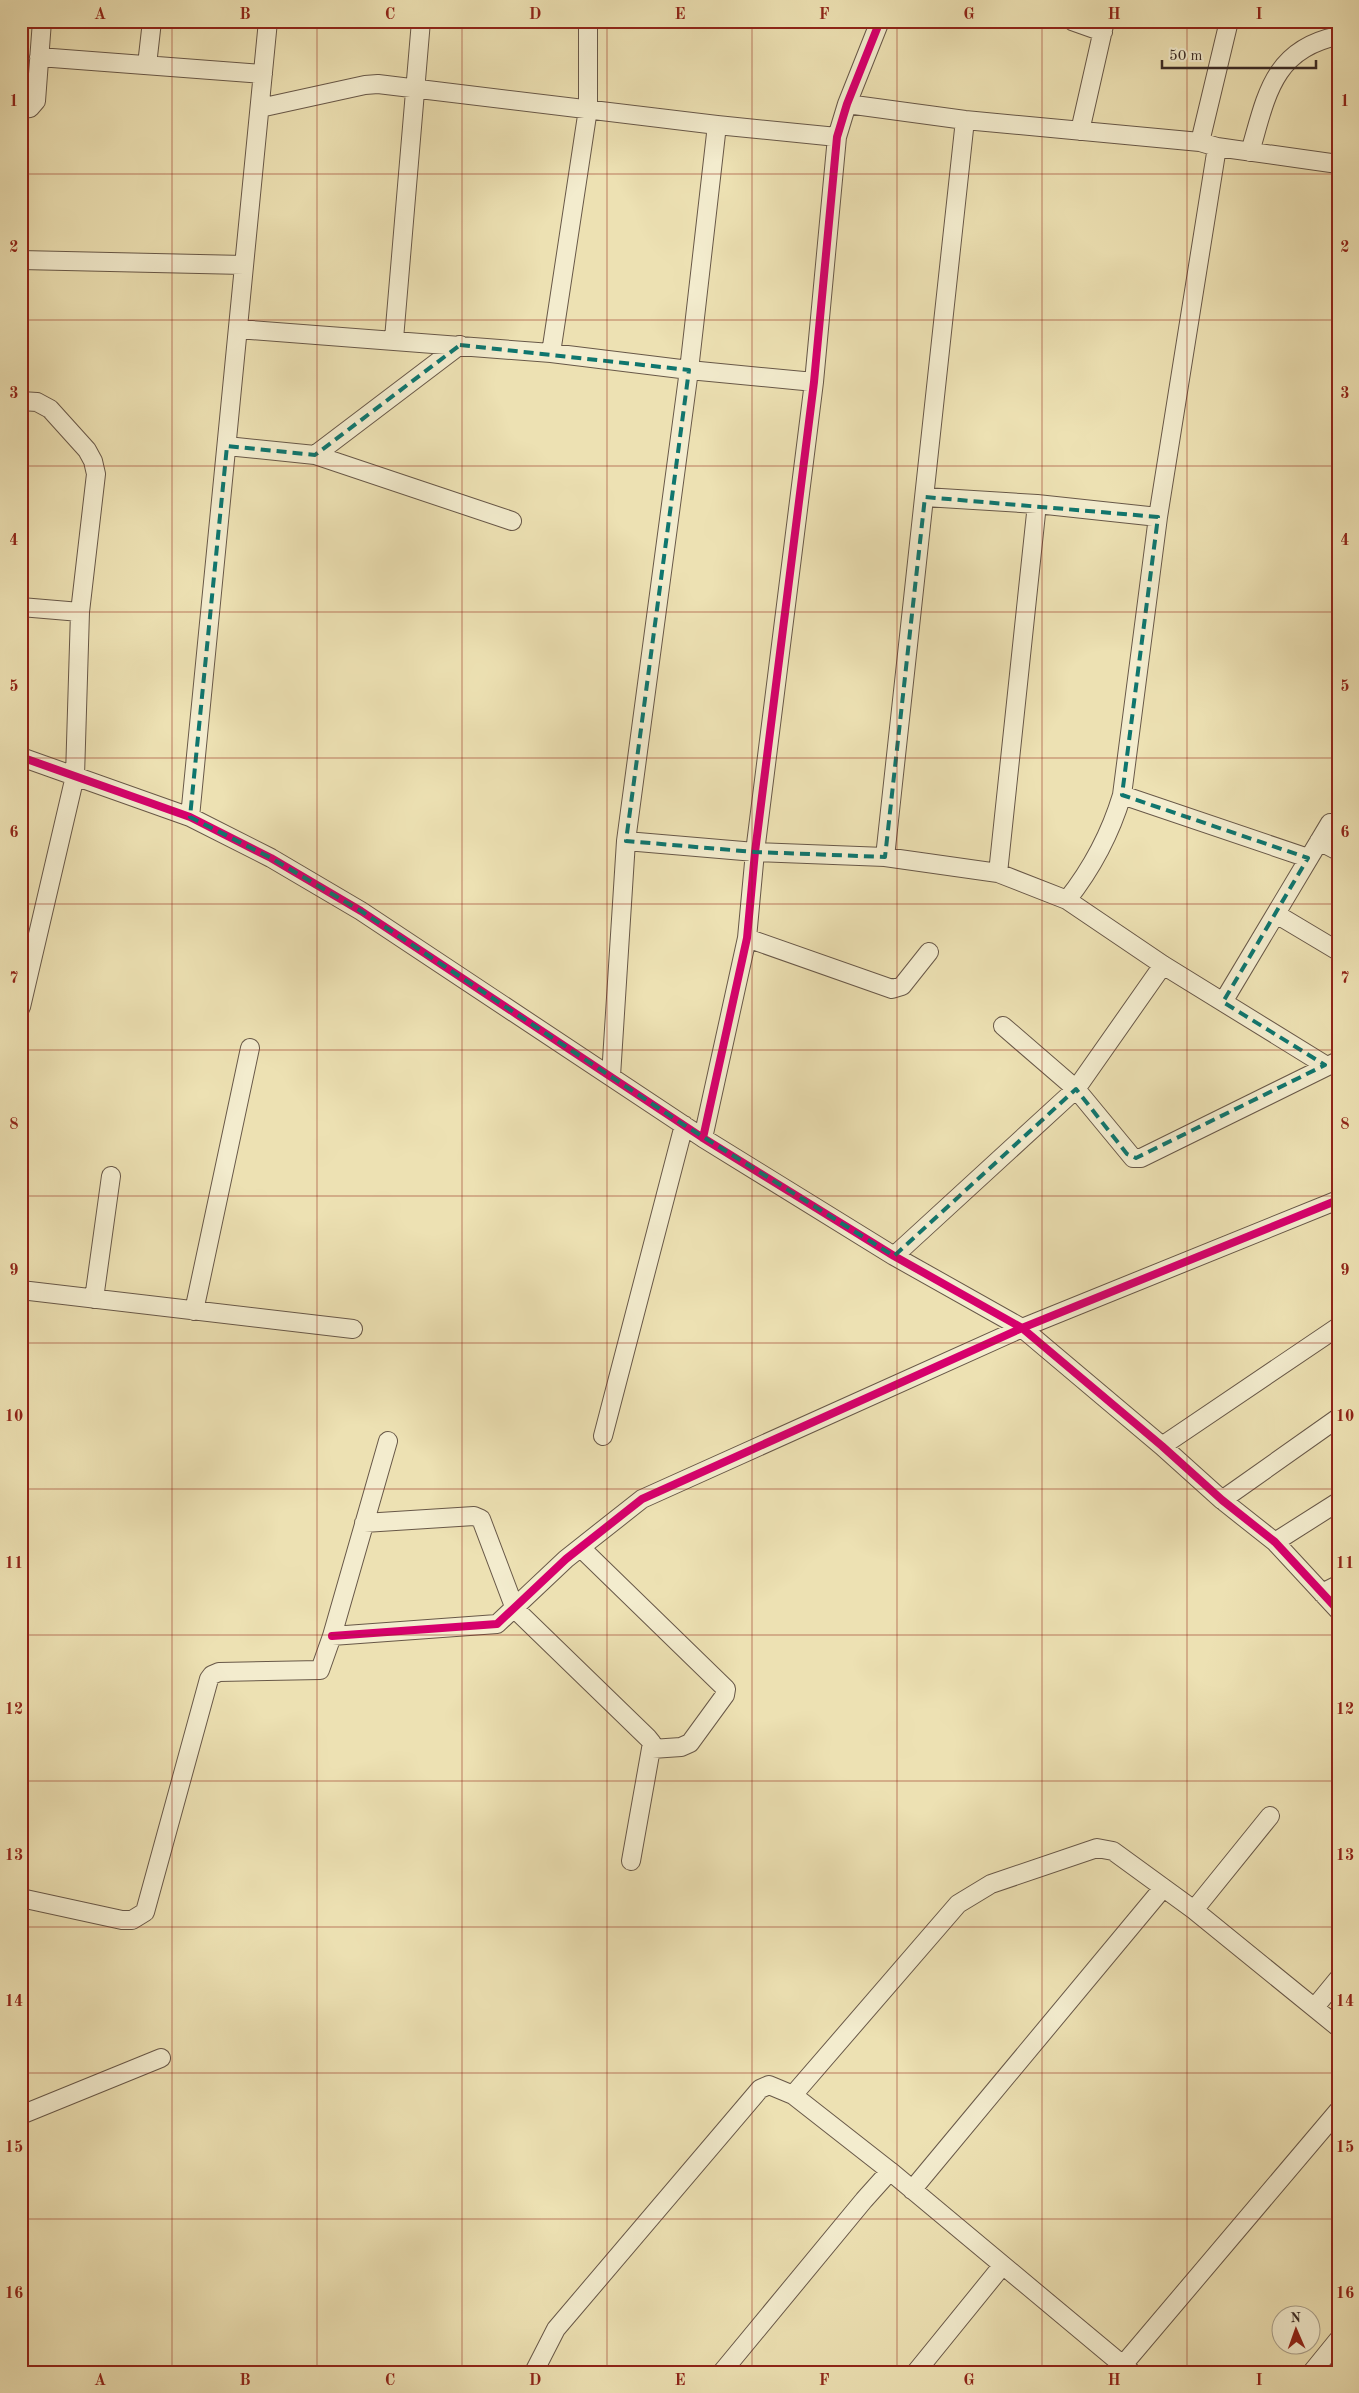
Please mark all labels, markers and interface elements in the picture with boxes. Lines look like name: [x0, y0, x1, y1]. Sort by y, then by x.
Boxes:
text: A: [94, 7, 106, 23]
text: B: [239, 7, 251, 23]
text: C: [385, 7, 395, 23]
text: D: [529, 7, 541, 23]
text: E: [674, 7, 686, 23]
text: F: [819, 7, 830, 23]
text: G: [963, 7, 975, 23]
text: H: [1107, 7, 1121, 23]
text: I: [1255, 7, 1263, 23]
scale bar: [1162, 38, 1315, 70]
text: 50 m: [1169, 49, 1203, 64]
text: 1: [9, 94, 19, 110]
text: 1: [1340, 94, 1350, 110]
text: 2: [9, 240, 19, 256]
text: 2: [1340, 240, 1350, 256]
text: 3: [9, 386, 19, 402]
text: 3: [1340, 386, 1350, 402]
text: 4: [9, 533, 19, 549]
text: 4: [1340, 533, 1350, 549]
text: 5: [9, 679, 19, 695]
text: 5: [1340, 679, 1350, 695]
text: 6: [9, 825, 19, 841]
text: 6: [1340, 825, 1350, 841]
text: 7: [9, 971, 19, 987]
text: 7: [1340, 971, 1350, 987]
text: 8: [9, 1117, 19, 1133]
text: 8: [1340, 1117, 1350, 1133]
text: 9: [9, 1263, 19, 1279]
text: 9: [1340, 1263, 1350, 1279]
text: 10: [5, 1409, 23, 1425]
text: 10: [1336, 1409, 1354, 1425]
text: 11: [5, 1556, 23, 1572]
text: 11: [1336, 1556, 1354, 1572]
text: 12: [5, 1702, 23, 1718]
text: 12: [1336, 1702, 1354, 1718]
text: 13: [5, 1848, 23, 1864]
text: 13: [1336, 1848, 1354, 1864]
text: 14: [5, 1994, 23, 2010]
text: 14: [1336, 1994, 1354, 2010]
text: 15: [5, 2140, 23, 2156]
text: 15: [1336, 2140, 1354, 2156]
text: 16: [5, 2286, 23, 2302]
text: 16: [1336, 2286, 1354, 2302]
north arrow: [1272, 2306, 1322, 2356]
text: N: [1290, 2311, 1301, 2325]
text: A: [94, 2373, 106, 2389]
text: B: [239, 2373, 251, 2389]
text: C: [385, 2373, 395, 2389]
text: D: [529, 2373, 541, 2389]
text: E: [674, 2373, 686, 2389]
text: F: [819, 2373, 830, 2389]
text: G: [963, 2373, 975, 2389]
text: H: [1107, 2373, 1121, 2389]
text: I: [1255, 2373, 1263, 2389]

